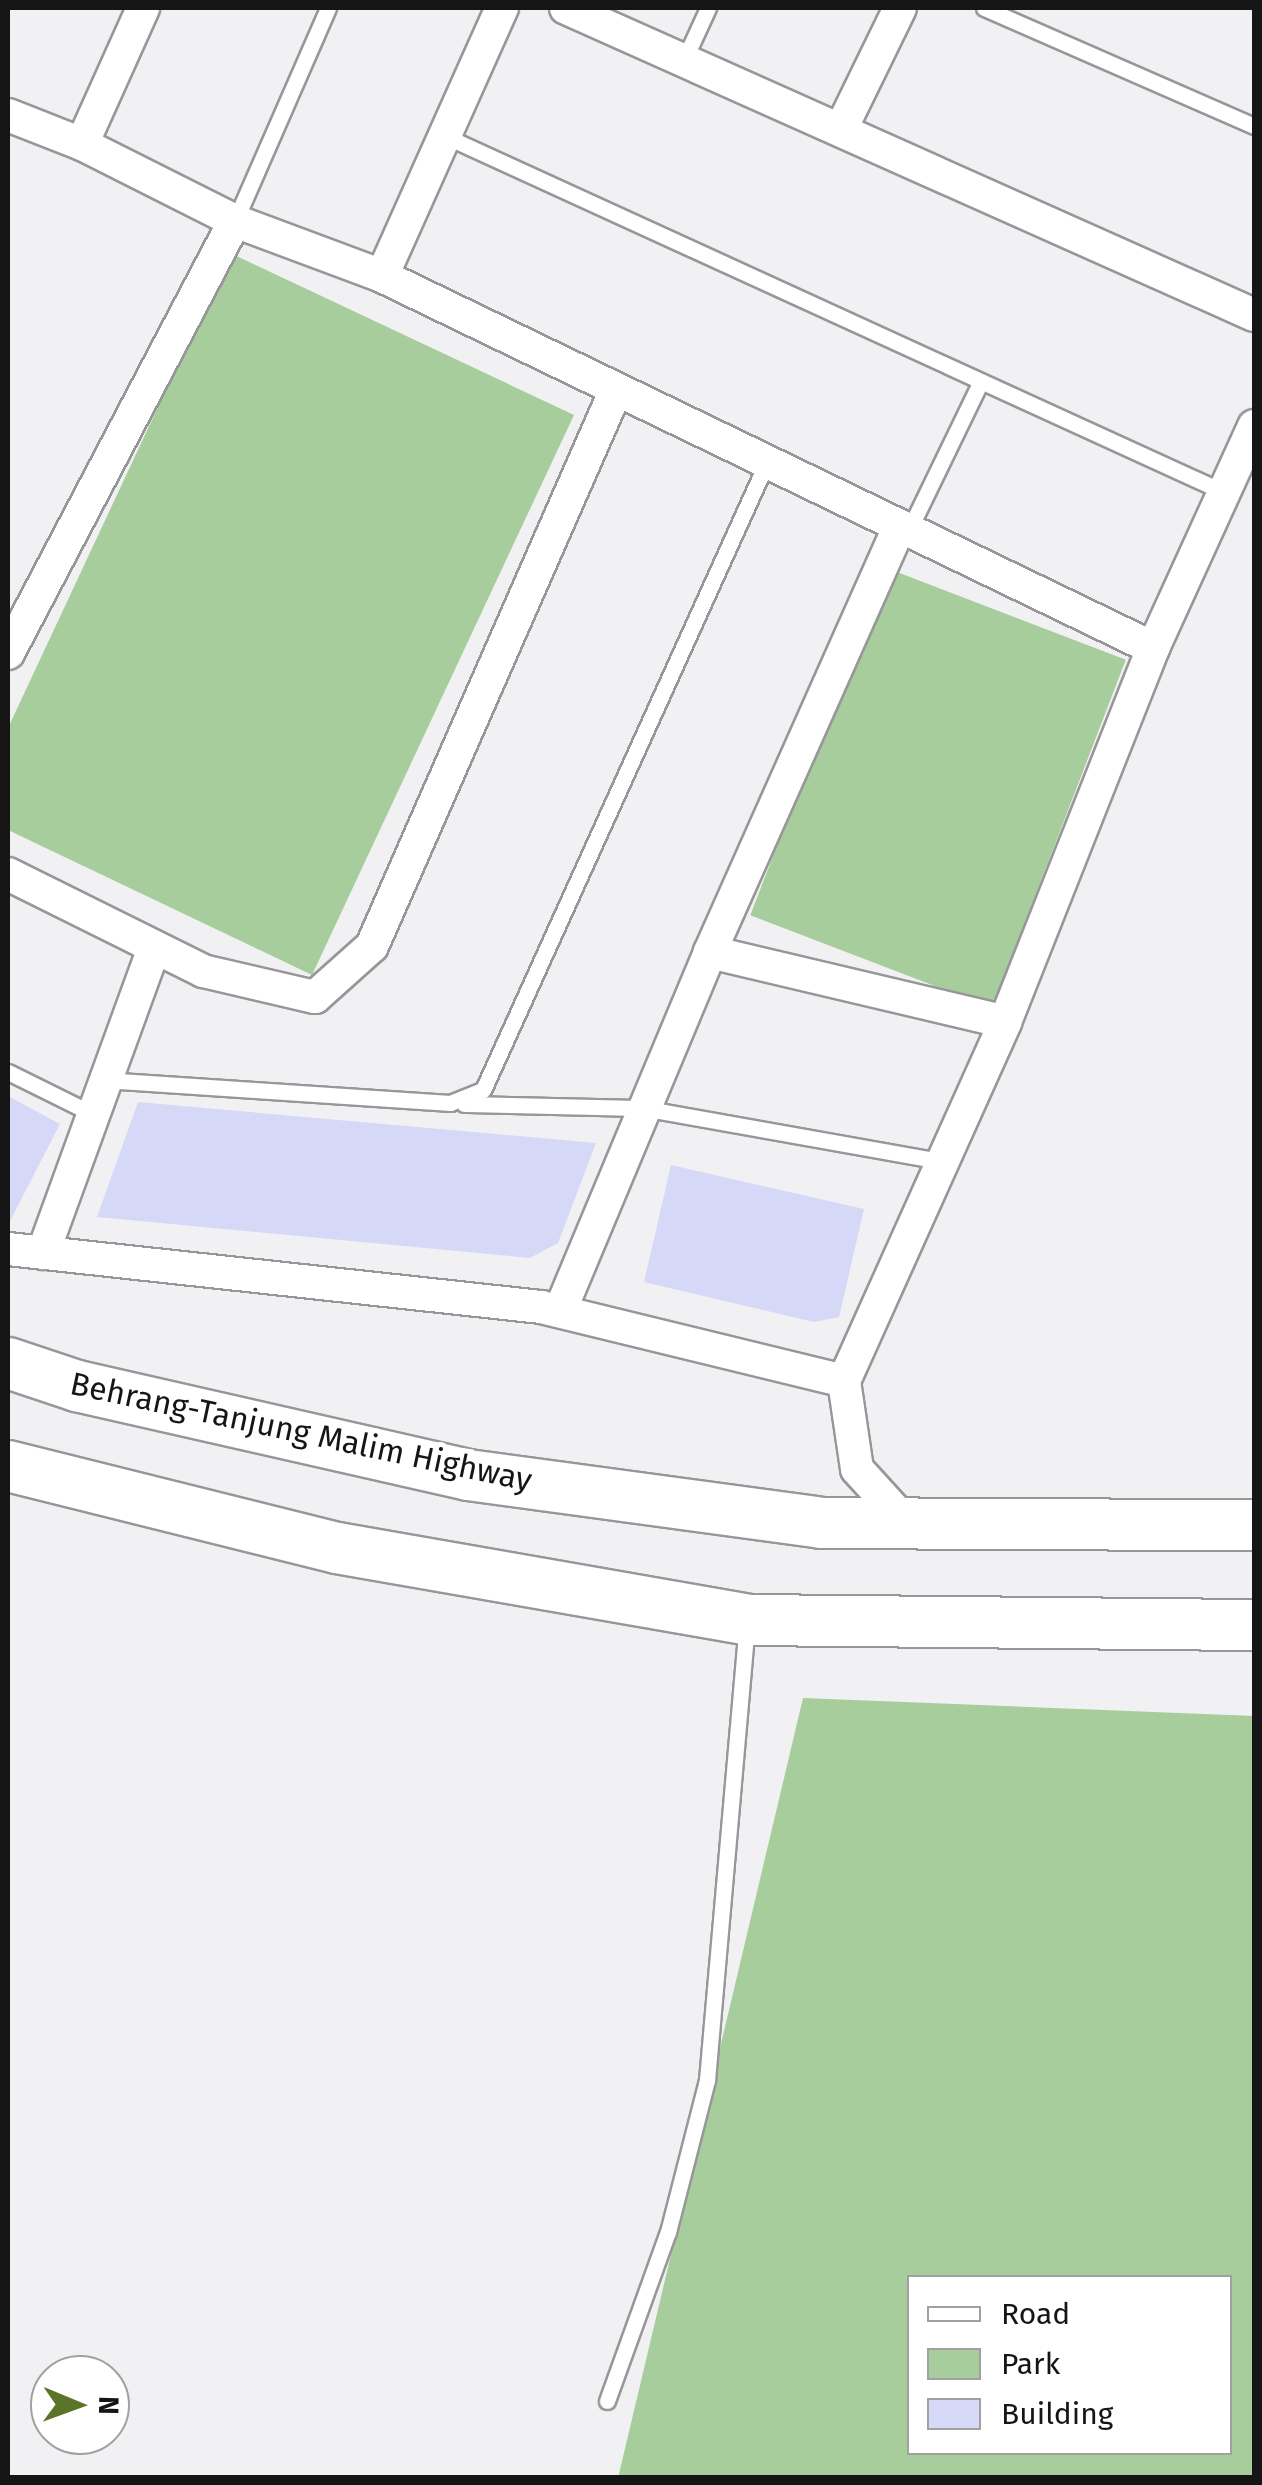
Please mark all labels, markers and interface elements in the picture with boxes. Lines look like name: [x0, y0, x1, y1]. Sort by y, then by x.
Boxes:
street label: Behrang-Tanjung Malim Highway: [67, 1364, 535, 1500]
legend: [907, 2275, 1232, 2455]
text: Road: [1001, 2296, 1070, 2332]
text: Park: [1001, 2346, 1060, 2382]
north arrow: [30, 2355, 130, 2455]
text: N: [92, 2396, 125, 2415]
text: Building: [1001, 2396, 1113, 2432]

